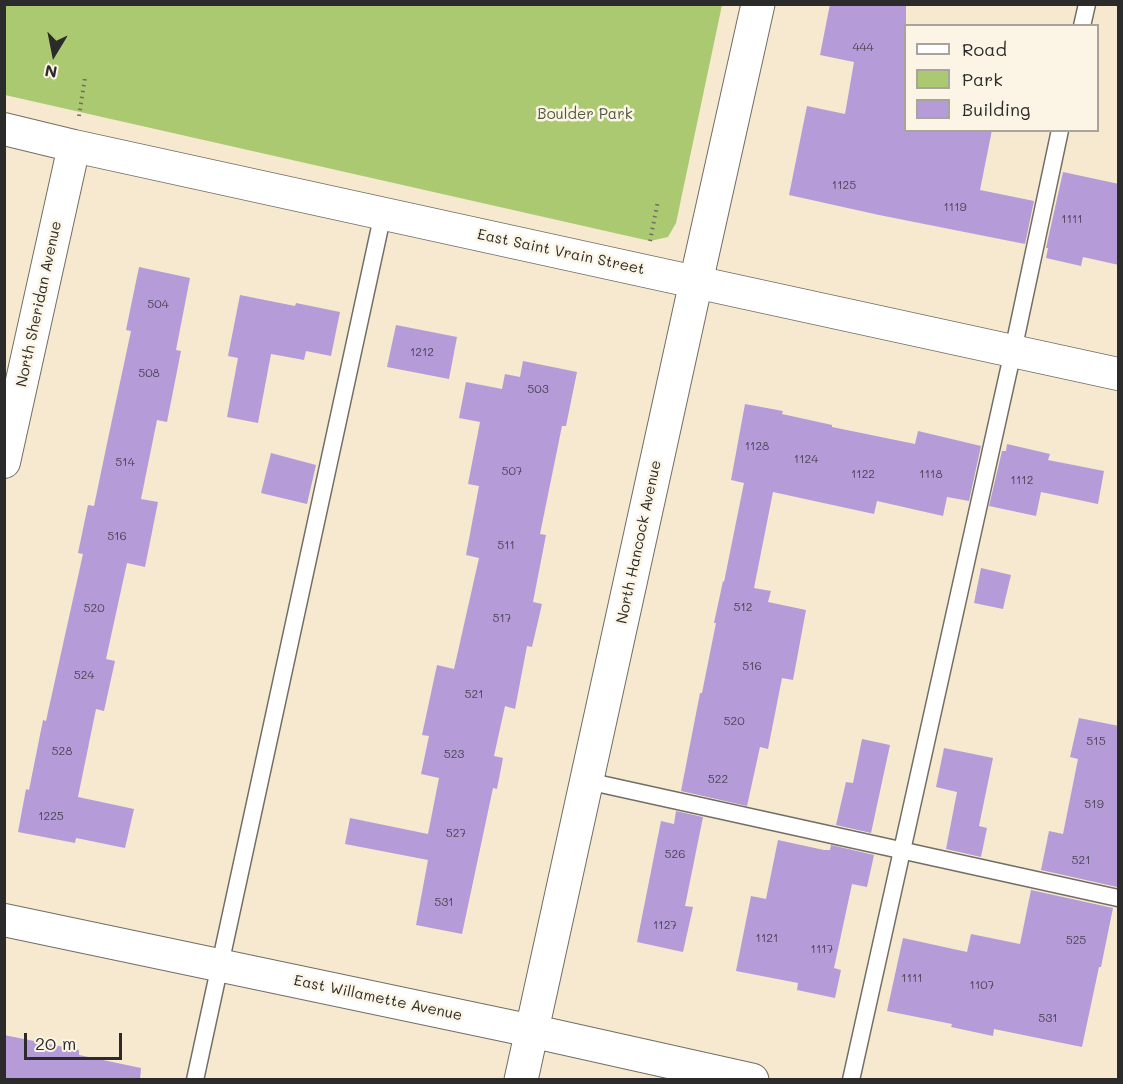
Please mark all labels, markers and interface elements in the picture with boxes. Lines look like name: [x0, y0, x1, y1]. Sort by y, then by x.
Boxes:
north arrow: [24, 24, 84, 84]
legend: [904, 24, 1099, 132]
text: Road: [962, 37, 1007, 61]
house number: 444: [852, 40, 874, 54]
text: N: [43, 61, 59, 84]
text: Park: [962, 67, 1003, 91]
text: Building: [962, 97, 1030, 121]
park label: Boulder Park: [537, 105, 633, 123]
house number: 1125: [832, 178, 856, 192]
house number: 1119: [943, 200, 967, 214]
house number: 1111: [1061, 212, 1083, 226]
street label: North Sheridan Avenue: [13, 219, 65, 389]
street label: East Saint Vrain Street: [476, 225, 646, 279]
house number: 504: [147, 297, 169, 311]
house number: 1212: [410, 345, 434, 359]
house number: 508: [138, 366, 160, 380]
house number: 503: [527, 382, 549, 396]
house number: 1128: [745, 439, 769, 453]
house number: 1124: [794, 452, 818, 466]
house number: 514: [115, 455, 135, 469]
street label: North Hancock Avenue: [613, 459, 665, 625]
house number: 507: [501, 464, 523, 478]
house number: 1122: [851, 467, 875, 481]
house number: 1118: [919, 467, 943, 481]
house number: 1112: [1011, 473, 1033, 487]
house number: 516: [107, 529, 127, 543]
house number: 511: [497, 538, 515, 552]
house number: 512: [733, 600, 753, 614]
house number: 520: [83, 601, 105, 615]
house number: 517: [492, 611, 512, 625]
house number: 516: [742, 659, 762, 673]
house number: 524: [74, 668, 94, 682]
house number: 521: [464, 687, 484, 701]
house number: 520: [723, 714, 745, 728]
house number: 515: [1086, 734, 1106, 748]
house number: 528: [52, 744, 72, 758]
house number: 523: [444, 747, 464, 761]
house number: 522: [708, 772, 728, 786]
house number: 519: [1084, 797, 1104, 811]
house number: 1225: [38, 809, 64, 823]
house number: 527: [446, 826, 466, 840]
house number: 526: [665, 847, 685, 861]
house number: 521: [1071, 853, 1091, 867]
house number: 531: [434, 895, 454, 909]
house number: 1127: [653, 918, 677, 932]
house number: 1121: [756, 931, 778, 945]
house number: 525: [1066, 933, 1086, 947]
house number: 1117: [811, 942, 833, 956]
street label: East Willamette Avenue: [292, 971, 464, 1025]
house number: 1111: [901, 971, 923, 985]
house number: 1107: [970, 978, 994, 992]
house number: 531: [1038, 1011, 1058, 1025]
scale bar: [27, 1021, 124, 1059]
text: 20 m: [35, 1031, 76, 1055]

